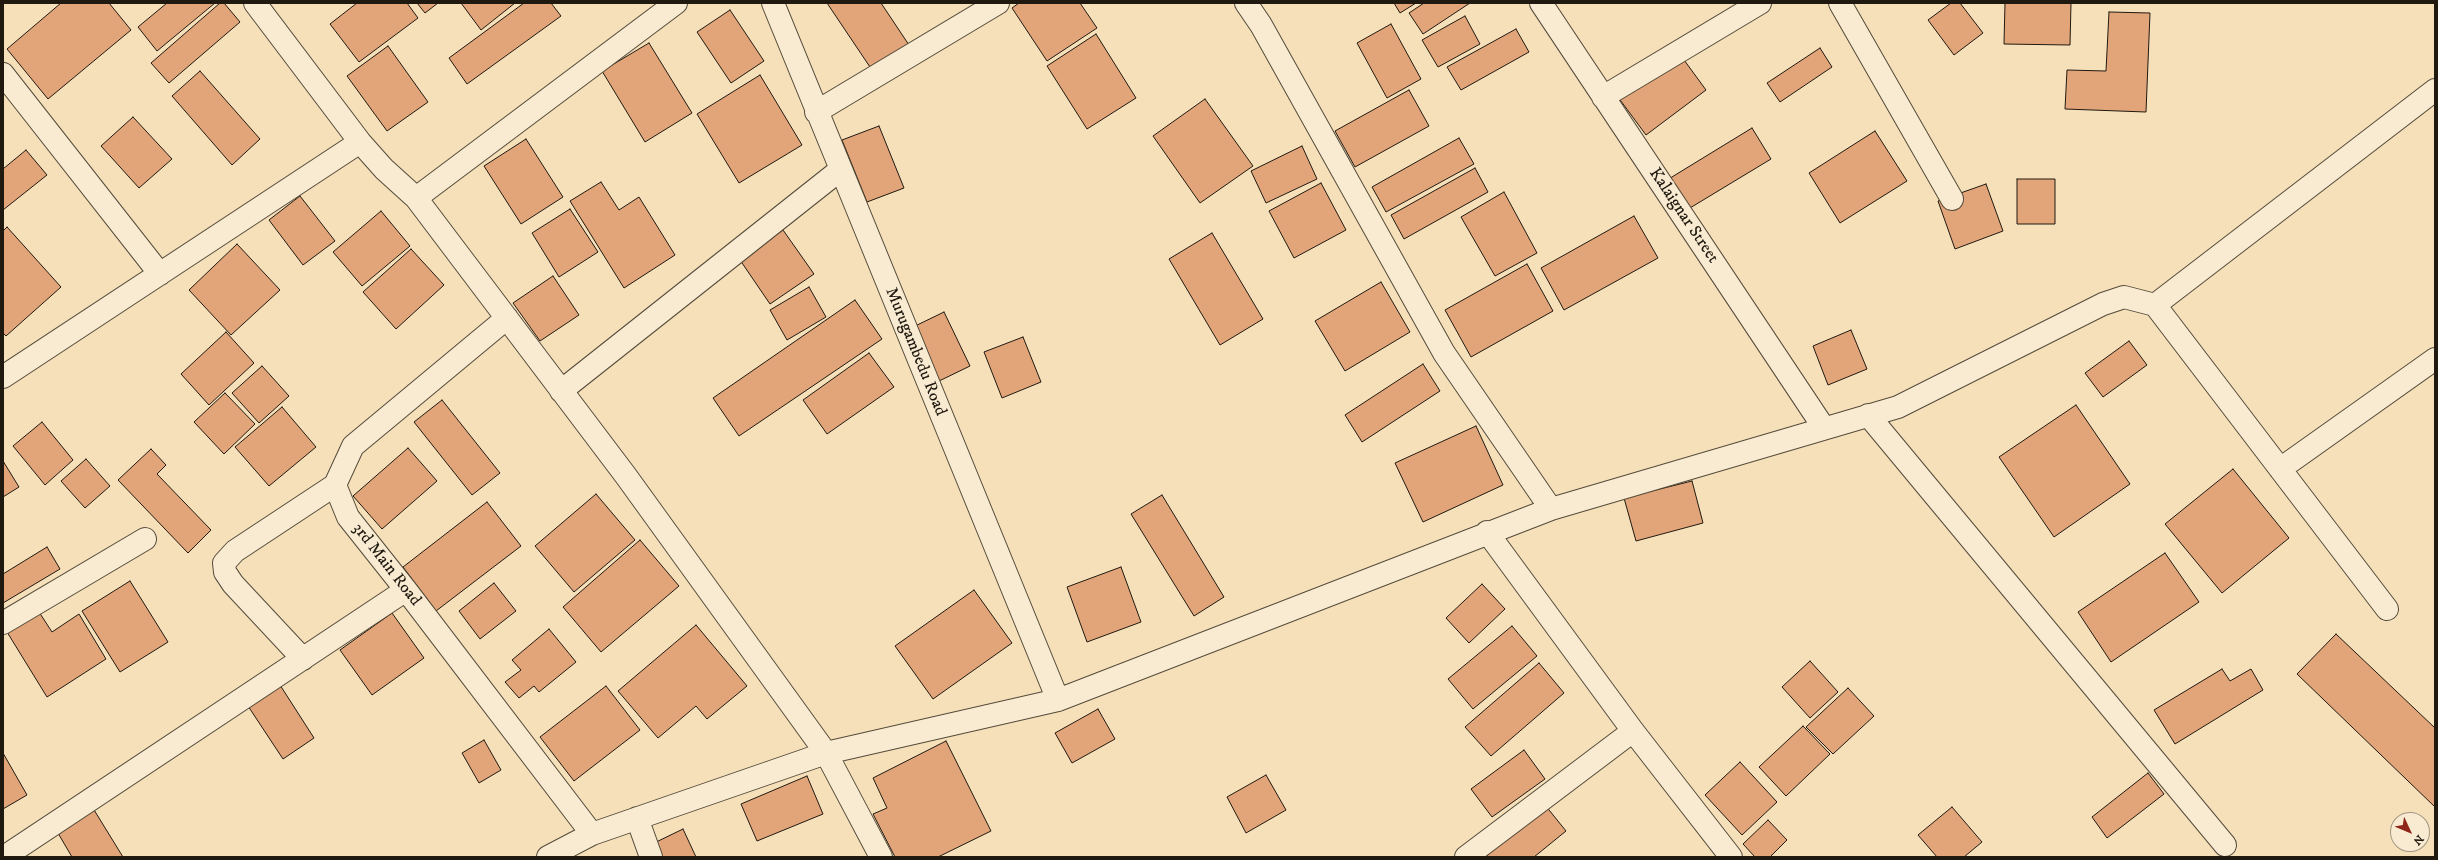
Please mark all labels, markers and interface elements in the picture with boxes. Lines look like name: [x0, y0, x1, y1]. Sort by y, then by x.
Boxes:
street label: Kalaignar Street: [1644, 165, 1722, 267]
street label: Murugambedu Road: [880, 285, 950, 419]
street label: 3rd Main Road: [347, 519, 425, 611]
north arrow: [2390, 812, 2430, 852]
text: N: [2410, 832, 2426, 848]

